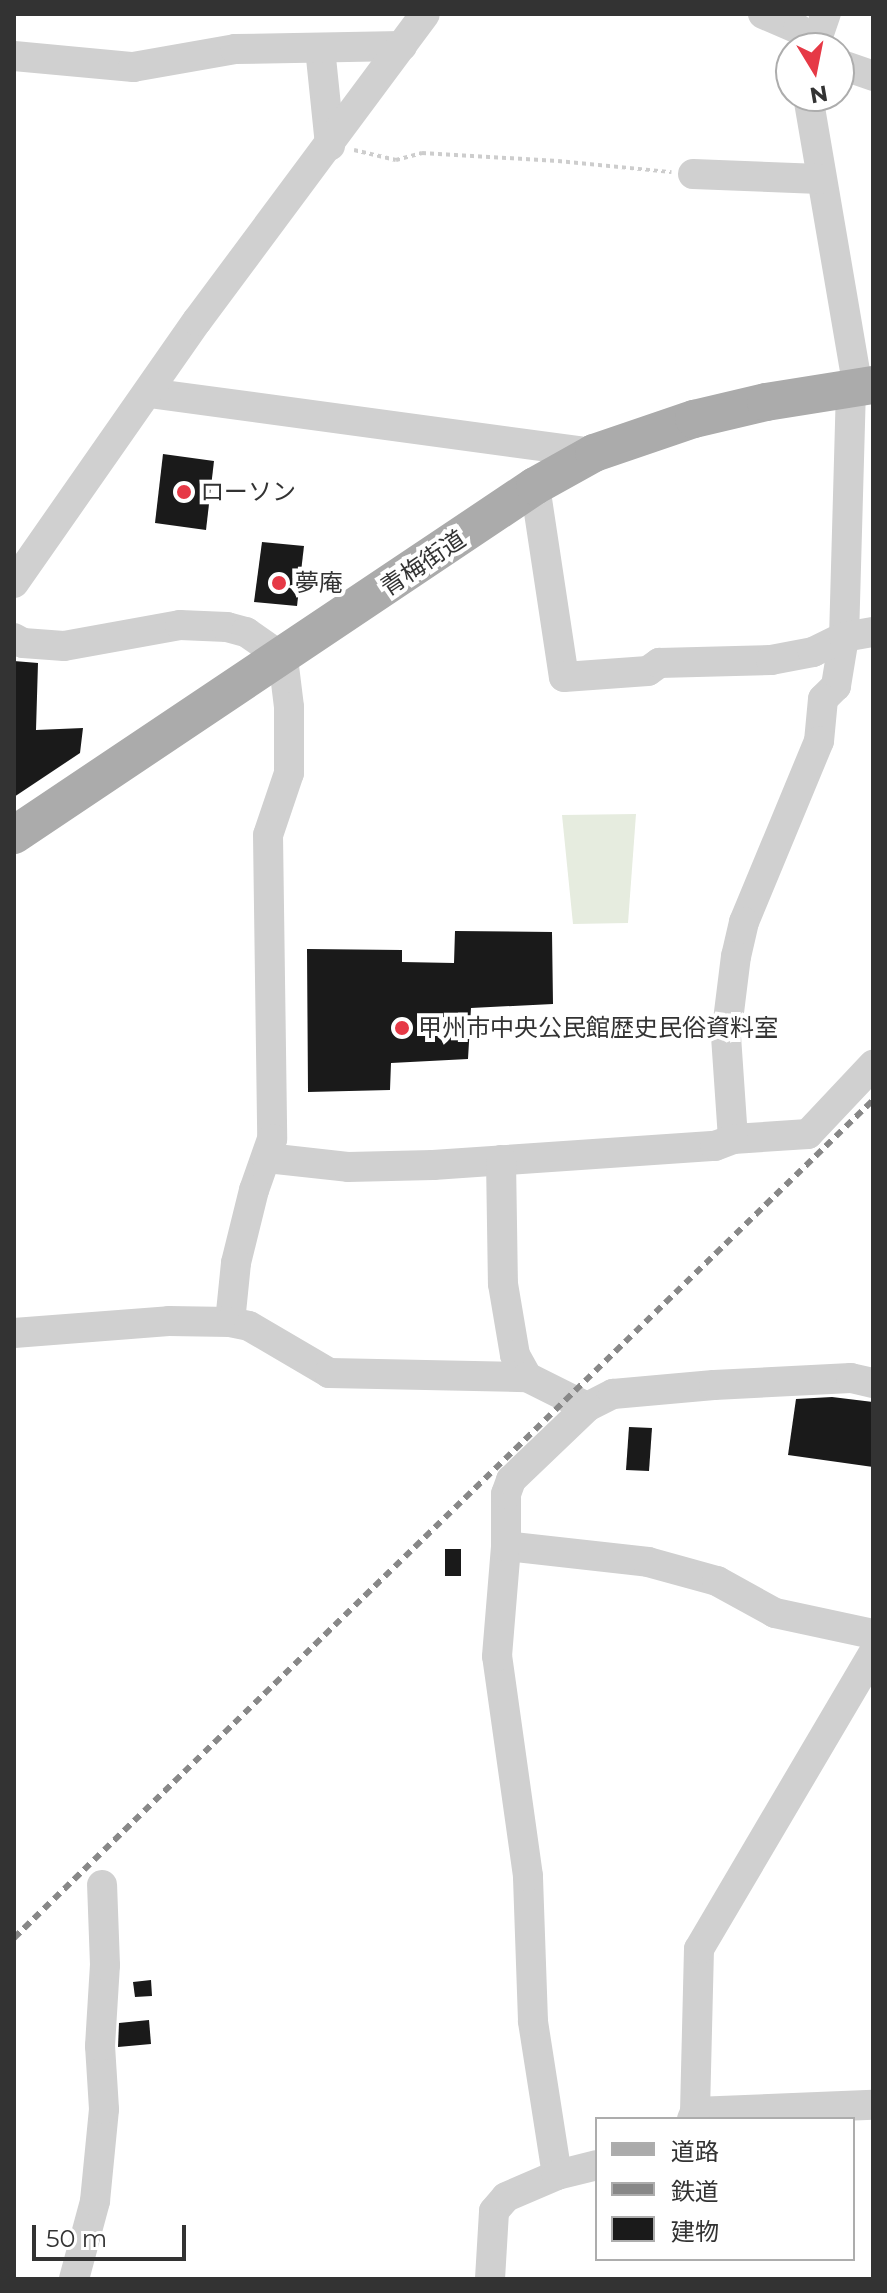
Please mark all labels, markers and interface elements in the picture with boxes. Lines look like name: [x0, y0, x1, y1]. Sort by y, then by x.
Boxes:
north arrow: [775, 32, 855, 112]
text: N: [808, 79, 830, 109]
place label: ローソン: [200, 478, 296, 506]
marker: ローソン: [175, 483, 193, 501]
street label: 青梅街道: [375, 524, 471, 602]
place label: 夢庵: [295, 569, 343, 597]
marker: 夢庵: [270, 574, 288, 592]
place label: 甲州市中央公民館歴史民俗資料室: [418, 1014, 778, 1042]
marker: 甲州市中央公民館歴史民俗資料室: [393, 1019, 411, 1037]
legend: [595, 2117, 855, 2261]
text: 道路: [671, 2137, 719, 2166]
text: 鉄道: [671, 2177, 719, 2206]
scale bar: [36, 2209, 190, 2259]
text: 建物: [671, 2217, 719, 2246]
text: 50 m: [46, 2224, 107, 2253]

